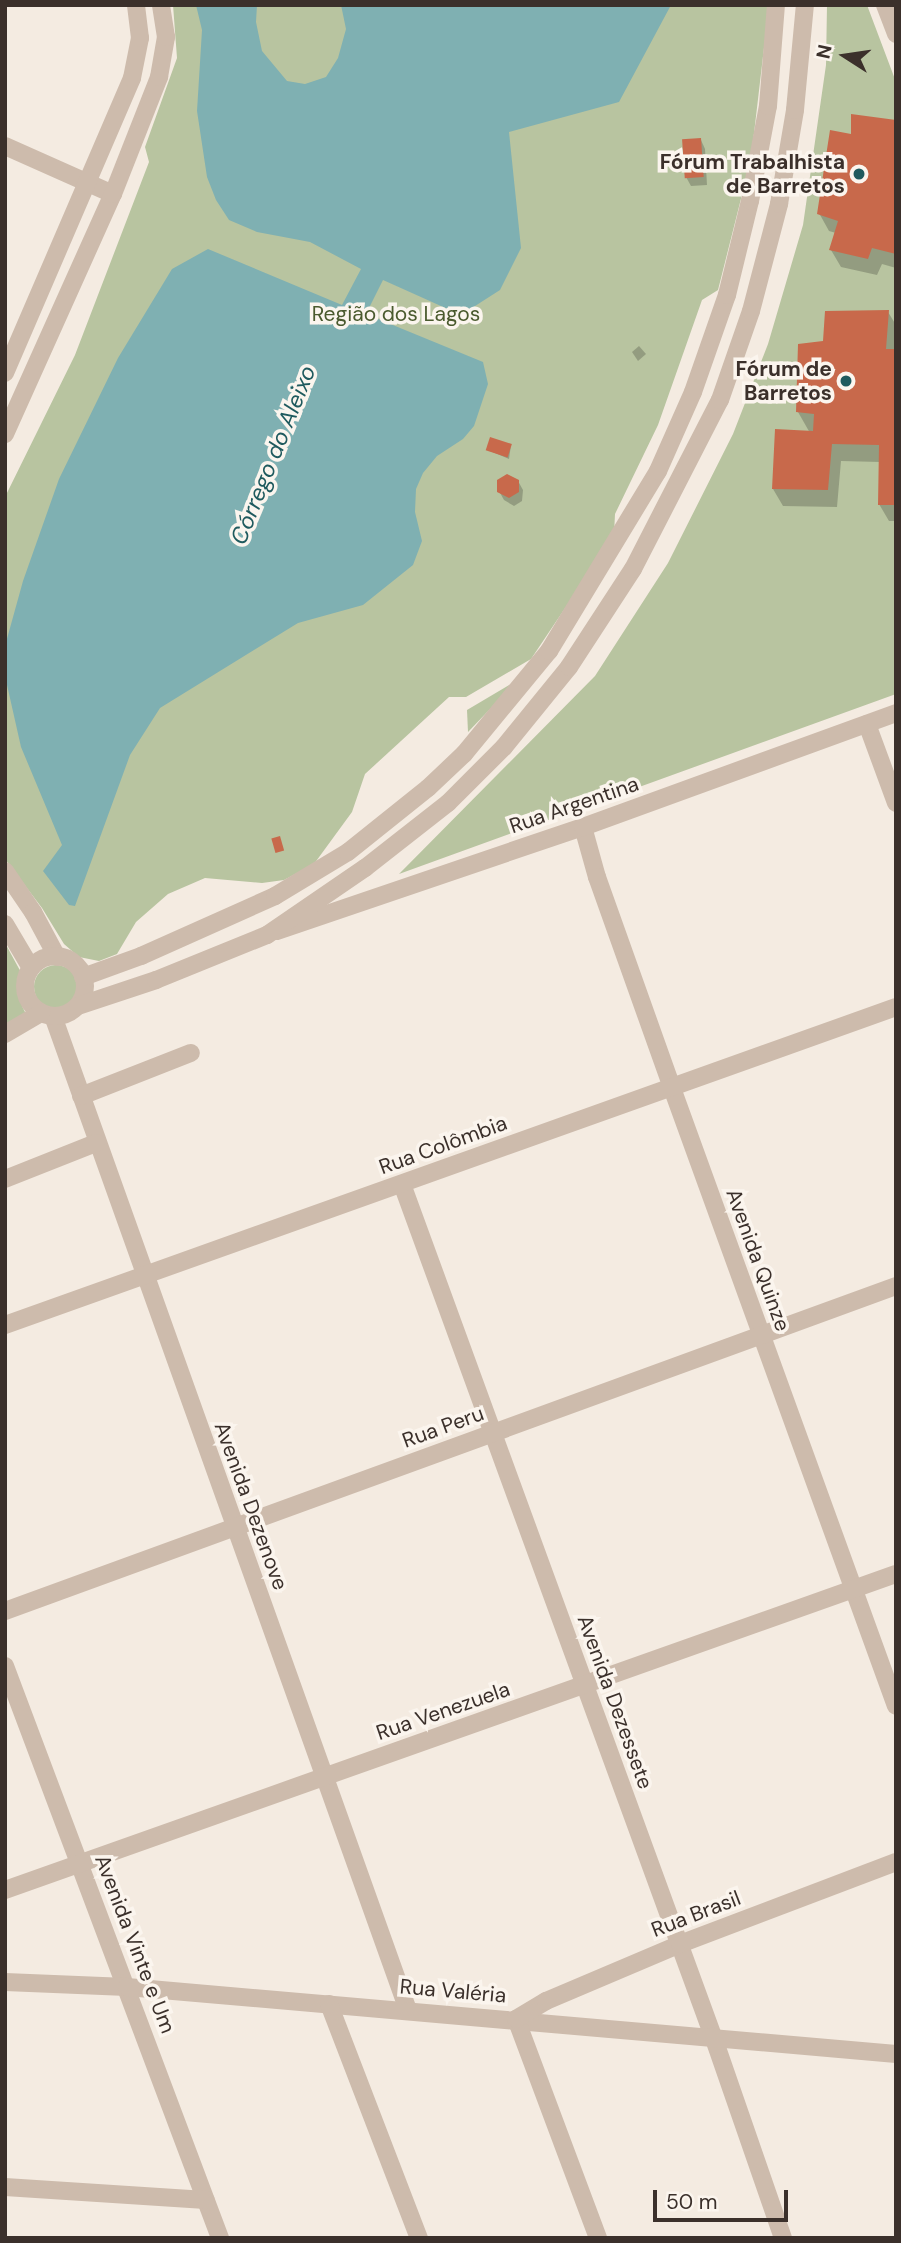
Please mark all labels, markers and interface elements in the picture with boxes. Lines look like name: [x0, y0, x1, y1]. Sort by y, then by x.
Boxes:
north arrow: [810, 21, 880, 91]
text: N: [810, 42, 838, 61]
place label: Fórum Trabalhista de Barretos: [660, 149, 845, 199]
marker: Fórum Trabalhista de Barretos: [851, 166, 867, 182]
park label: Região dos Lagos: [312, 301, 480, 327]
place label: Fórum de Barretos: [735, 356, 832, 406]
water label: Córrego do Aleixo: [224, 361, 322, 549]
marker: Fórum de Barretos: [838, 373, 854, 389]
street label: Rua Argentina: [506, 771, 642, 839]
street label: Rua Colômbia: [376, 1110, 510, 1180]
street label: Avenida Quinze: [721, 1185, 795, 1335]
street label: Rua Peru: [399, 1401, 487, 1453]
street label: Avenida Dezenove: [209, 1419, 293, 1593]
street label: Avenida Dezessete: [572, 1612, 658, 1792]
street label: Rua Venezuela: [373, 1676, 513, 1746]
street label: Avenida Vinte e Um: [89, 1851, 181, 2037]
street label: Rua Brasil: [648, 1885, 744, 1943]
street label: Rua Valéria: [399, 1974, 507, 2008]
scale bar: [656, 2176, 791, 2220]
text: 50 m: [666, 2188, 717, 2216]

